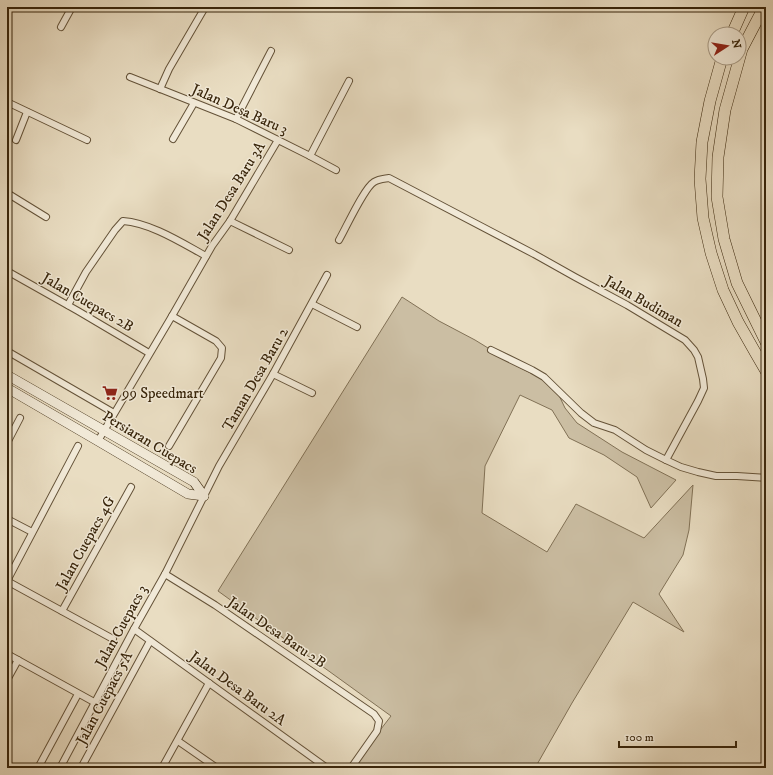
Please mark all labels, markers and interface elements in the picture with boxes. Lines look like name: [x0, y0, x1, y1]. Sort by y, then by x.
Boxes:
north arrow: [707, 26, 747, 66]
text: N: [728, 38, 744, 50]
street label: Jalan Desa Baru 3: [187, 79, 291, 139]
street label: Jalan Desa Baru 3A: [192, 138, 270, 246]
street label: Jalan Cuepacs 2B: [37, 267, 137, 336]
street label: Jalan Budiman: [599, 270, 687, 332]
street label: Taman Desa Baru 2: [218, 324, 293, 434]
supermarket icon: 99 Speedmart: [101, 384, 119, 402]
place label: 99 Speedmart: [121, 384, 204, 403]
street label: Persiaran Cuepacs: [99, 407, 201, 478]
street label: Jalan Cuepacs 4G: [51, 492, 119, 596]
street label: Jalan Cuepacs 3: [90, 582, 152, 673]
street label: Jalan Desa Baru 2B: [222, 591, 330, 672]
street label: Jalan Desa Baru 2A: [184, 646, 290, 730]
street label: Jalan Cuepacs 5A: [71, 648, 137, 750]
scale bar: [619, 723, 736, 749]
text: 100 m: [625, 730, 654, 745]

